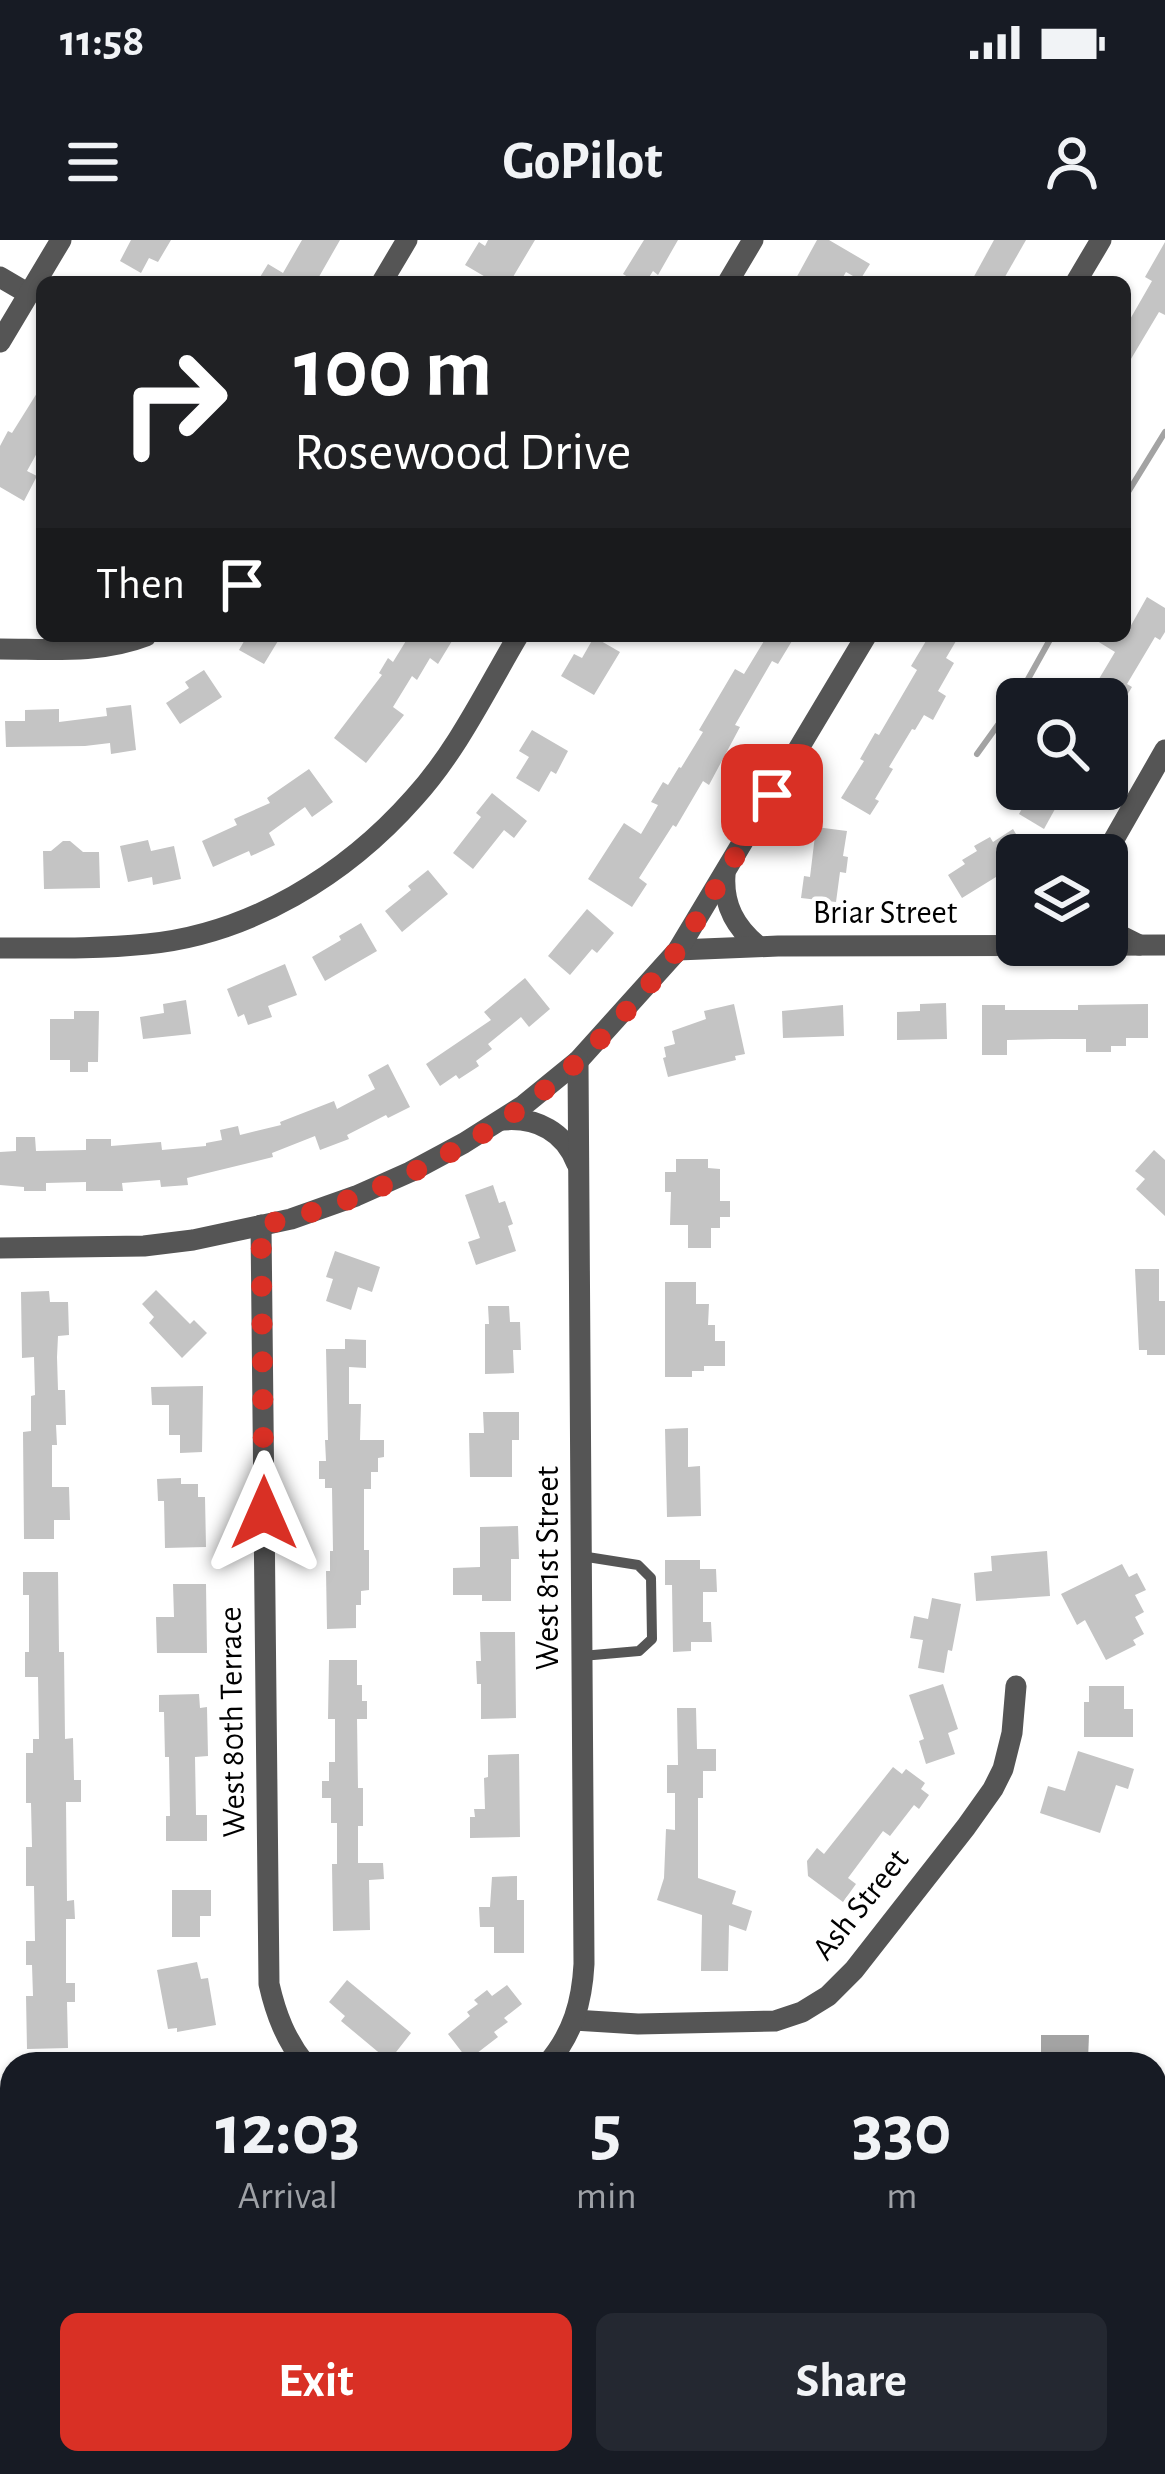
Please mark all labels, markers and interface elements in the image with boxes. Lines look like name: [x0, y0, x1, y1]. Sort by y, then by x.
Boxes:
text: 11:58: [60, 19, 144, 64]
icon: menu: [60, 129, 126, 195]
icon: person: [1039, 129, 1105, 195]
text: GoPilot: [502, 135, 663, 189]
icon: right: [96, 324, 252, 480]
text: 100 m: [294, 328, 492, 412]
text: Rosewood Drive: [294, 426, 631, 480]
icon: arrive: [209, 552, 275, 618]
text: Then: [96, 562, 185, 607]
map controls: [996, 678, 1128, 966]
button: search: [996, 678, 1128, 810]
pin: [721, 744, 823, 846]
icon: arrive: [739, 762, 805, 828]
button: layers: [996, 834, 1128, 966]
street label: Briar Street: [813, 897, 958, 930]
position arrow: [201, 1450, 327, 1576]
street label: West 81st Street: [532, 1465, 565, 1670]
street label: West 80th Terrace: [214, 1606, 252, 1838]
street label: Ash Street: [807, 1843, 916, 1967]
text: 12:03: [215, 2095, 360, 2167]
text: 5: [591, 2095, 622, 2167]
text: 330: [852, 2095, 952, 2167]
text: Arrival: [238, 2177, 338, 2216]
text: min: [576, 2177, 637, 2216]
text: m: [886, 2177, 917, 2216]
button: Exit: [60, 2313, 572, 2451]
button: Share: [596, 2313, 1107, 2451]

